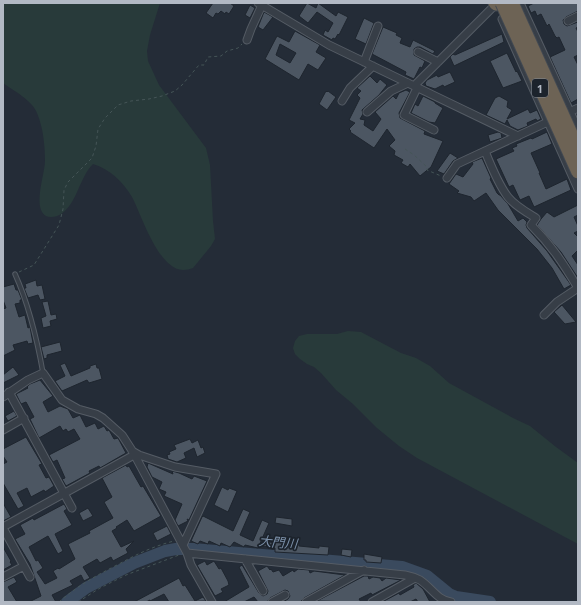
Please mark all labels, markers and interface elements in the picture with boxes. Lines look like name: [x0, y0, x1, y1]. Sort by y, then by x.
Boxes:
road number: 1: [532, 79, 548, 97]
water label: 大門川: [258, 531, 300, 553]

